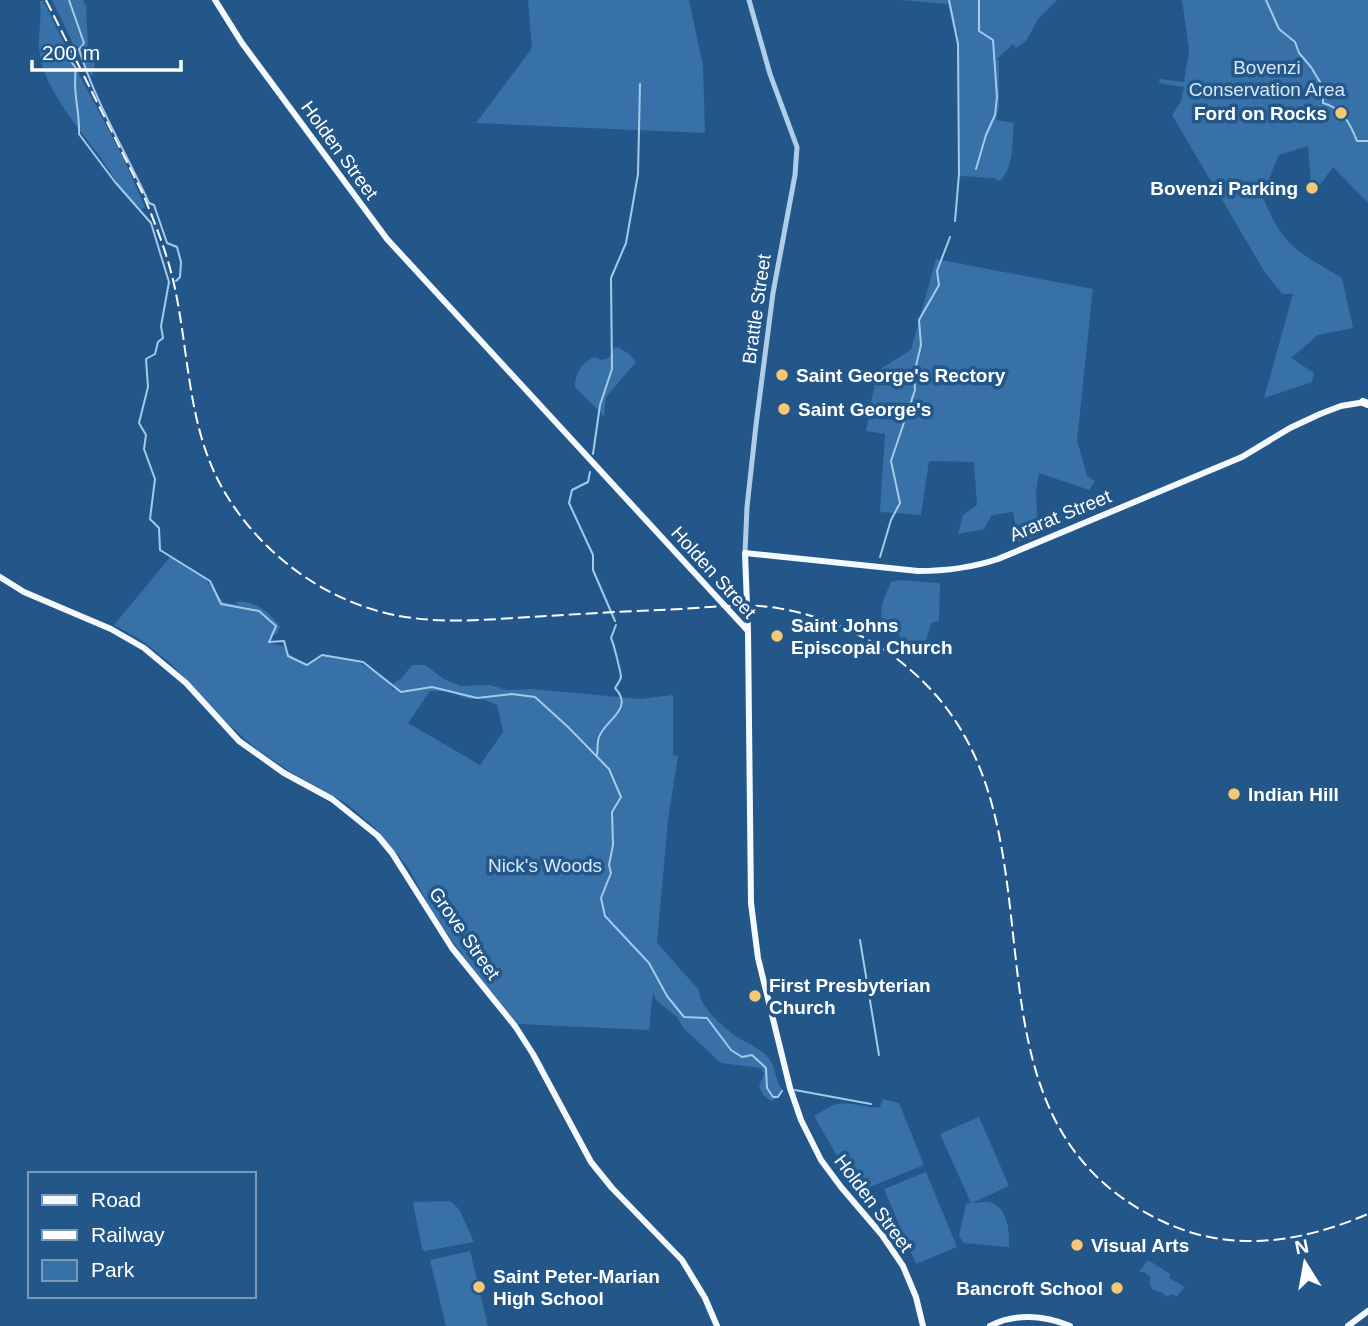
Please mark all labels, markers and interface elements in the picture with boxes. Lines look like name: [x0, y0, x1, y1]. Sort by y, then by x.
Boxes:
scale bar: [32, 28, 180, 72]
text: 200 m: [42, 41, 100, 64]
park label: Bovenzi Conservation Area: [1189, 57, 1346, 100]
street label: Holden Street: [297, 97, 383, 204]
place label: Ford on Rocks: [1194, 103, 1327, 124]
marker: Ford on Rocks: [1333, 105, 1349, 121]
place label: Bovenzi Parking: [1150, 178, 1298, 199]
marker: Bovenzi Parking: [1304, 180, 1320, 196]
street label: Brattle Street: [738, 252, 775, 365]
place label: Saint George's Rectory: [796, 365, 1006, 386]
marker: Saint George's Rectory: [774, 367, 790, 383]
place label: Saint George's: [798, 399, 931, 420]
marker: Saint George's: [776, 401, 792, 417]
street label: Ararat Street: [1006, 485, 1115, 545]
street label: Holden Street: [667, 522, 761, 623]
place label: Saint Johns Episcopal Church: [791, 615, 953, 658]
marker: Saint Johns Episcopal Church: [769, 628, 785, 644]
place label: Indian Hill: [1248, 784, 1339, 805]
marker: Indian Hill: [1226, 786, 1242, 802]
park label: Nick's Woods: [488, 855, 602, 876]
street label: Grove Street: [425, 883, 504, 984]
place label: First Presbyterian Church: [769, 975, 931, 1018]
marker: First Presbyterian Church: [747, 988, 763, 1004]
street label: Holden Street: [830, 1151, 917, 1257]
legend: [28, 1172, 256, 1298]
text: Road: [91, 1188, 141, 1211]
text: Railway: [91, 1223, 165, 1246]
north arrow: [1270, 1228, 1340, 1298]
place label: Visual Arts: [1091, 1235, 1189, 1256]
text: N: [1293, 1235, 1311, 1258]
marker: Visual Arts: [1069, 1237, 1085, 1253]
text: Park: [91, 1258, 135, 1281]
place label: Saint Peter-Marian High School: [493, 1266, 660, 1309]
place label: Bancroft School: [956, 1278, 1103, 1299]
marker: Saint Peter-Marian High School: [471, 1279, 487, 1295]
marker: Bancroft School: [1109, 1280, 1125, 1296]

